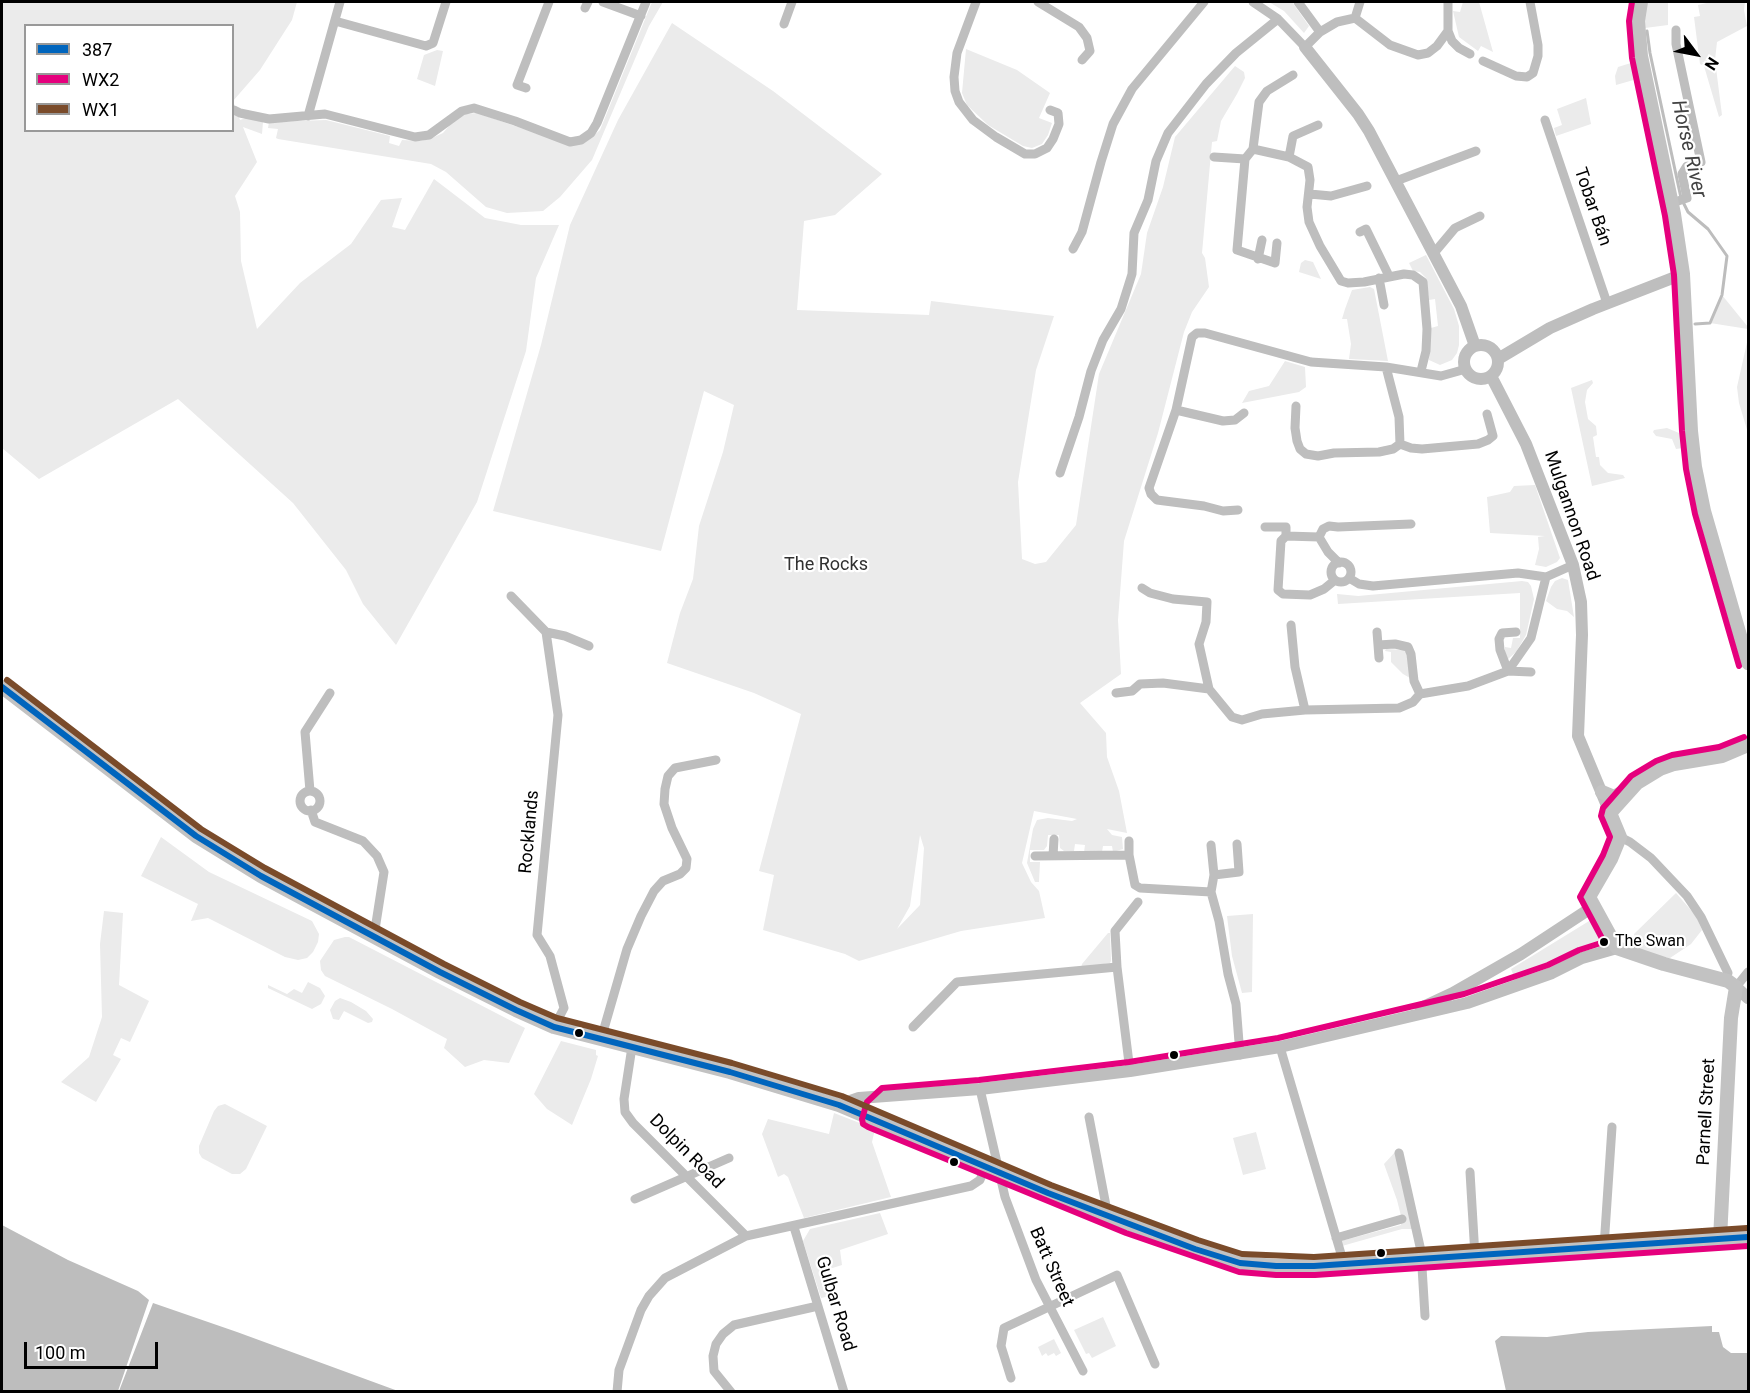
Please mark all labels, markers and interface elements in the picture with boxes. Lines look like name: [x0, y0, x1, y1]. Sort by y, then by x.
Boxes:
legend: [24, 24, 234, 132]
north arrow: [1666, 24, 1726, 84]
text: 387: [82, 39, 112, 60]
text: N: [1701, 54, 1723, 74]
text: WX2: [82, 69, 119, 90]
water label: Horse River: [1665, 98, 1711, 200]
text: WX1: [82, 99, 119, 120]
street label: Tobar Bán: [1569, 165, 1615, 249]
street label: Mulgannon Road: [1539, 448, 1603, 584]
park label: The Rocks: [784, 554, 868, 576]
street label: Rocklands: [516, 789, 544, 875]
place label: The Swan: [1615, 932, 1685, 952]
marker: The Swan: [1598, 936, 1610, 948]
unlabelled marker: [573, 1027, 585, 1039]
unlabelled marker: [1168, 1049, 1180, 1061]
street label: Parnell Street: [1693, 1058, 1721, 1166]
street label: Dolpin Road: [644, 1110, 728, 1194]
unlabelled marker: [948, 1156, 960, 1168]
street label: Batt Street: [1024, 1224, 1078, 1310]
unlabelled marker: [1375, 1247, 1387, 1259]
street label: Gulbar Road: [810, 1254, 860, 1354]
scale bar: [27, 1330, 160, 1368]
text: 100 m: [35, 1342, 86, 1363]

